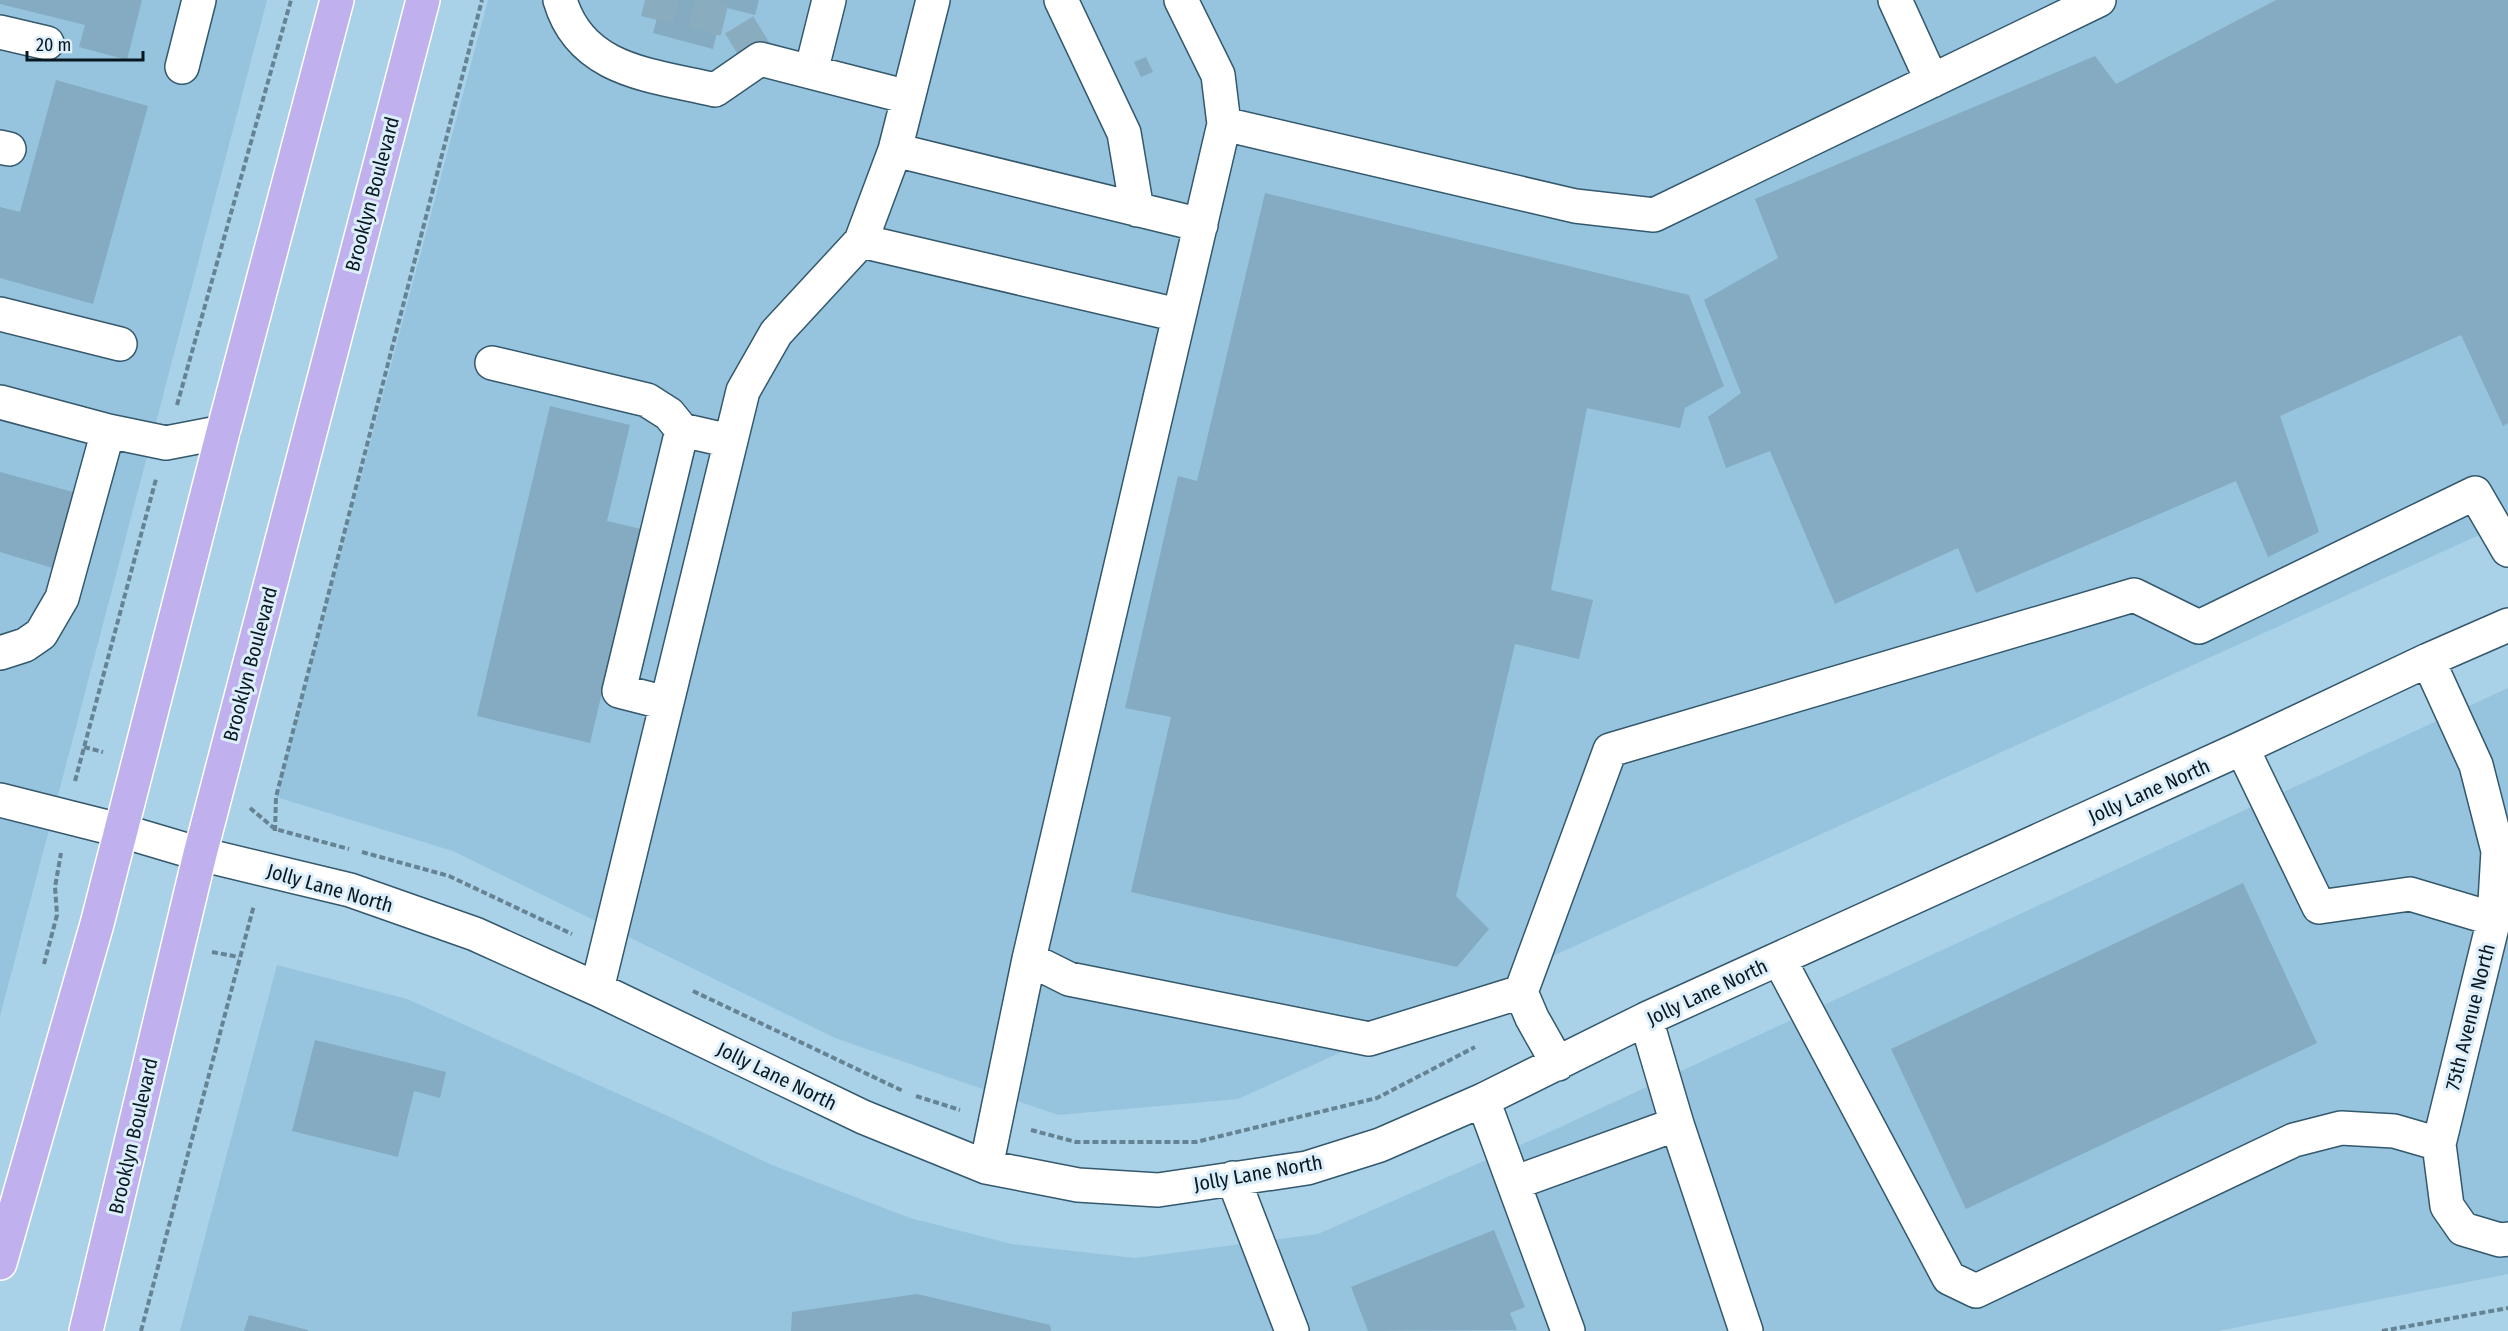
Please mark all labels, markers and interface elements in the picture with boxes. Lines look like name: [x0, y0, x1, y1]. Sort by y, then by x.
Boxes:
scale bar: [27, 24, 142, 62]
text: 20 m: [36, 34, 71, 56]
street label: Brooklyn Boulevard: [340, 114, 404, 274]
street label: Brooklyn Boulevard: [218, 584, 282, 744]
street label: Jolly Lane North: [2085, 754, 2213, 828]
street label: Jolly Lane North: [264, 859, 396, 917]
street label: 75th Avenue North: [2440, 941, 2500, 1093]
street label: Jolly Lane North: [1643, 954, 1771, 1030]
street label: Jolly Lane North: [713, 1037, 841, 1115]
street label: Brooklyn Boulevard: [103, 1056, 163, 1216]
street label: Jolly Lane North: [1192, 1150, 1324, 1196]

